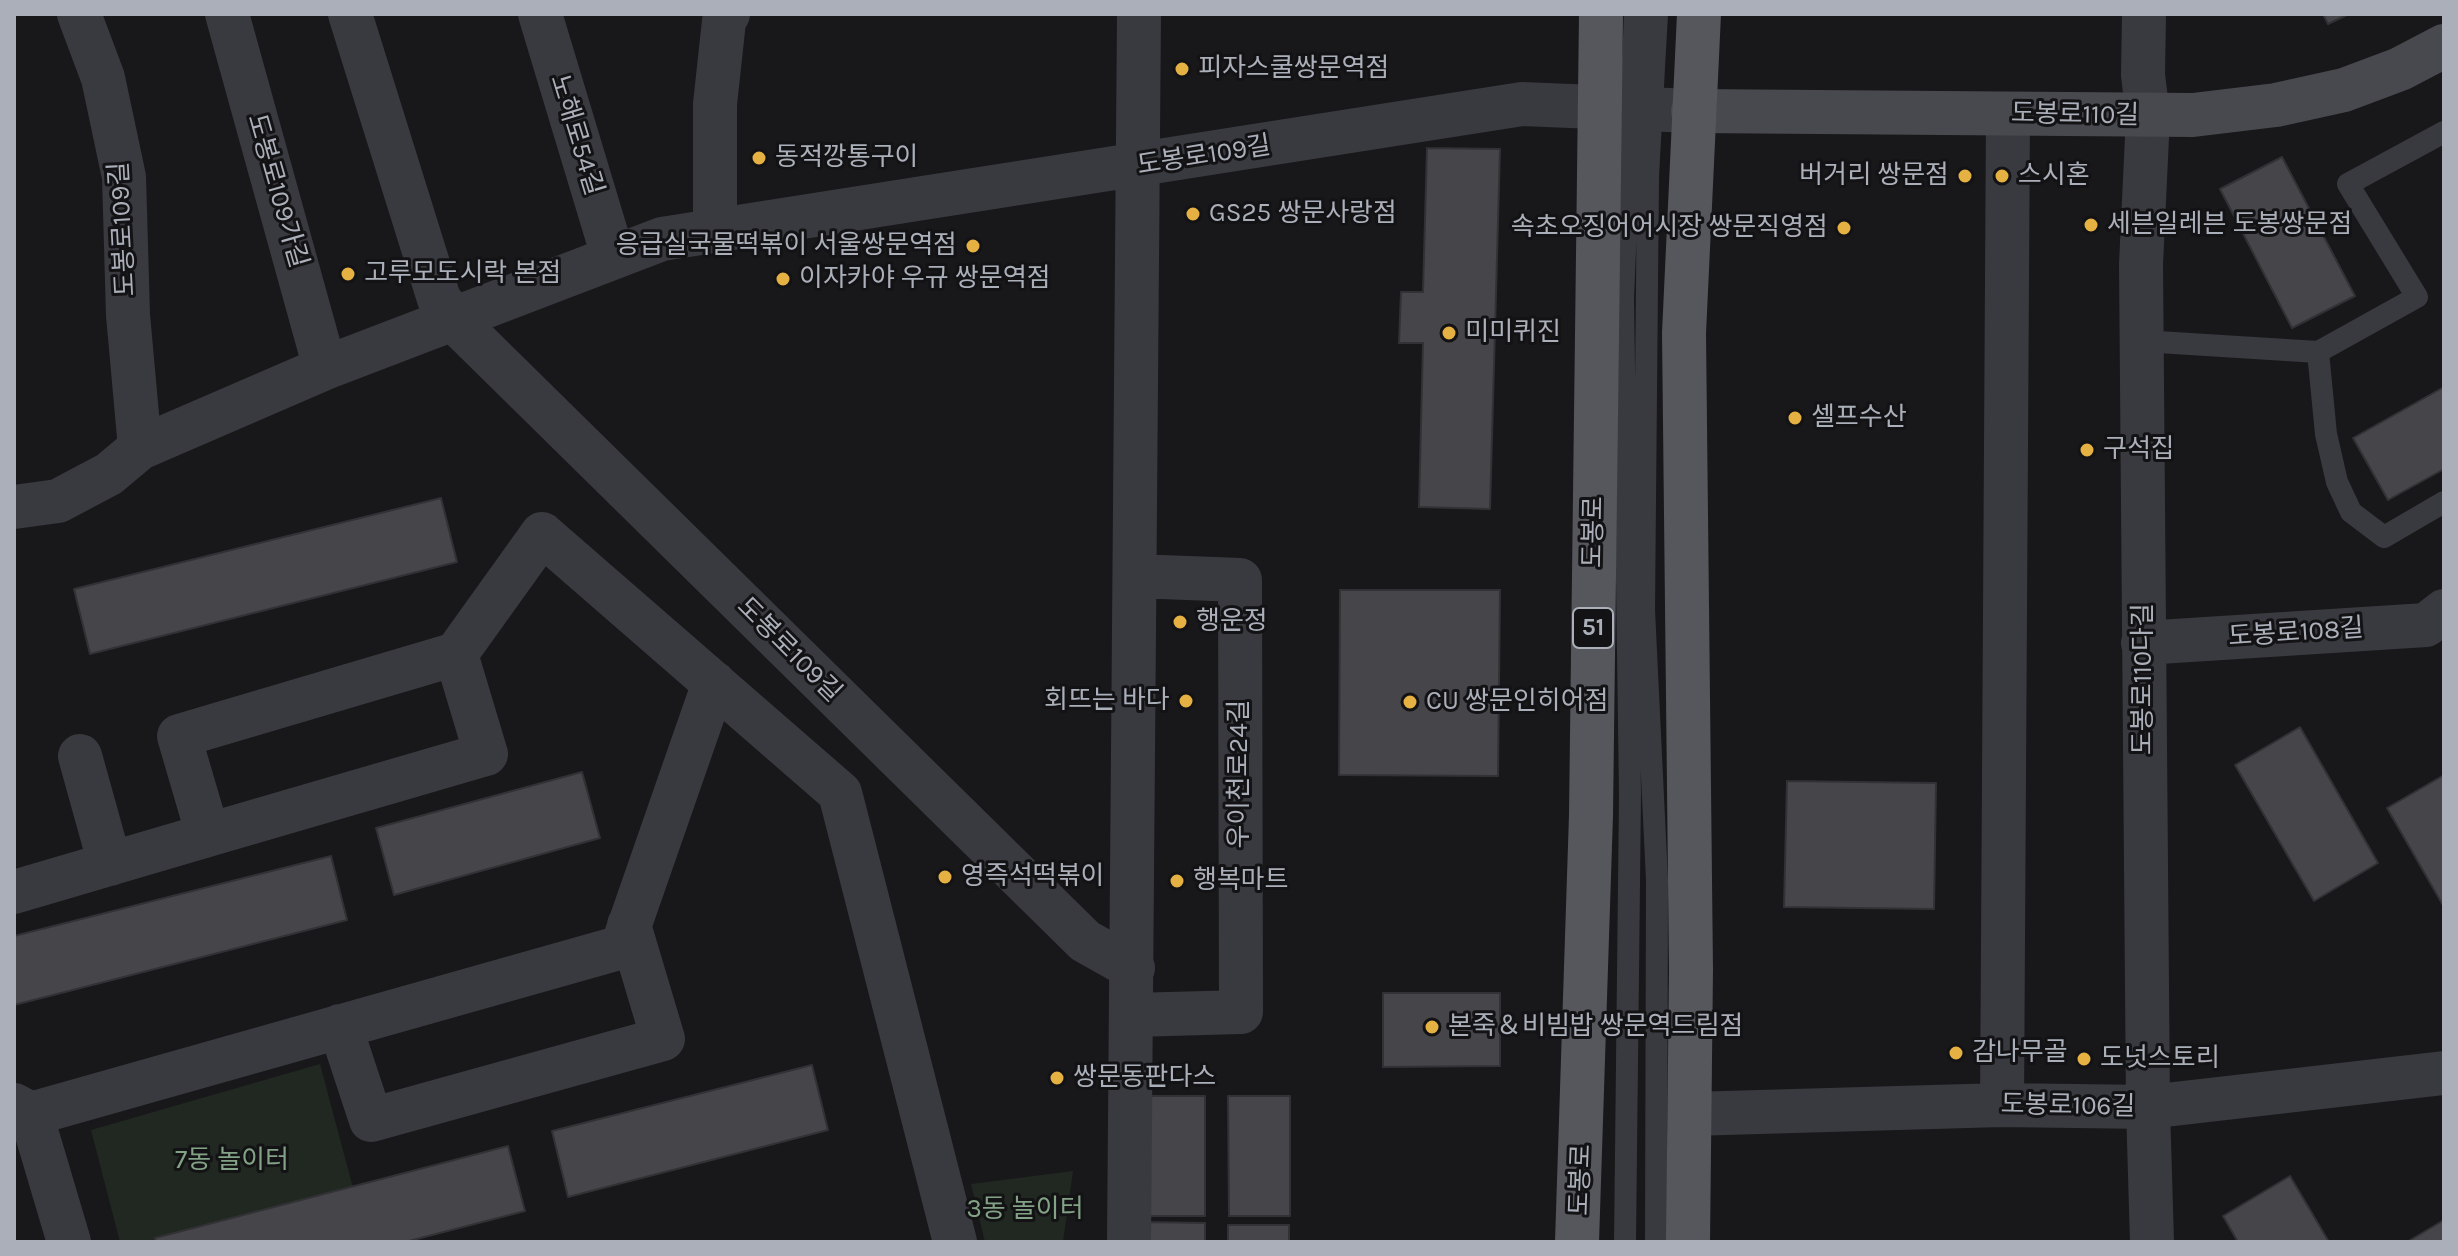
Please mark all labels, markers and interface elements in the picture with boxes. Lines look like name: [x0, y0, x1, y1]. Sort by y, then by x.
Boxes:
place label: 피자스쿨쌍문역점: [1198, 53, 1389, 85]
marker: 피자스쿨쌍문역점: [1173, 60, 1191, 78]
street label: 노해로54길: [543, 71, 609, 199]
street label: 도봉로110길: [2011, 98, 2139, 132]
street label: 도봉로109가길: [240, 110, 314, 272]
street label: 도봉로109길: [1135, 130, 1273, 182]
place label: 동적깡통구이: [775, 142, 919, 174]
marker: 동적깡통구이: [750, 149, 768, 167]
place label: 버거리 쌍문점: [1799, 160, 1949, 192]
place label: 스시혼: [2018, 160, 2090, 192]
street label: 도봉로109길: [104, 161, 142, 297]
marker: 버거리 쌍문점: [1956, 167, 1974, 185]
marker: 스시혼: [1993, 167, 2011, 185]
place label: GS25 쌍문사랑점: [1209, 198, 1397, 230]
marker: GS25 쌍문사랑점: [1184, 205, 1202, 223]
place label: 세븐일레븐 도봉쌍문점: [2107, 209, 2352, 241]
place label: 속초오징어어시장 쌍문직영점: [1511, 212, 1828, 244]
marker: 세븐일레븐 도봉쌍문점: [2082, 216, 2100, 234]
marker: 속초오징어어시장 쌍문직영점: [1835, 219, 1853, 237]
place label: 응급실국물떡볶이 서울쌍문역점: [616, 230, 957, 262]
marker: 응급실국물떡볶이 서울쌍문역점: [964, 237, 982, 255]
place label: 고루모도시락 본점: [364, 258, 562, 290]
place label: 이자카야 우규 쌍문역점: [799, 263, 1051, 295]
marker: 고루모도시락 본점: [339, 265, 357, 283]
marker: 이자카야 우규 쌍문역점: [774, 270, 792, 288]
place label: 미미퀴진: [1465, 317, 1561, 349]
marker: 미미퀴진: [1440, 324, 1458, 342]
place label: 셀프수산: [1811, 402, 1907, 434]
marker: 셀프수산: [1786, 409, 1804, 427]
place label: 구석집: [2103, 434, 2175, 466]
marker: 구석집: [2078, 441, 2096, 459]
street label: 도봉로: [1578, 496, 1610, 568]
street label: 도봉로109길: [730, 591, 848, 709]
street label: 도봉로110다길: [2128, 603, 2160, 755]
place label: 행운정: [1196, 606, 1268, 638]
road number: 51: [1573, 608, 1613, 648]
marker: 행운정: [1171, 613, 1189, 631]
street label: 도봉로108길: [2227, 613, 2365, 653]
place label: 회뜨는 바다: [1044, 685, 1170, 717]
place label: CU 쌍문인히어점: [1426, 686, 1609, 718]
marker: 회뜨는 바다: [1177, 692, 1195, 710]
marker: CU 쌍문인히어점: [1401, 693, 1419, 711]
street label: 우이천로24길: [1224, 699, 1256, 849]
place label: 영즉석떡볶이: [961, 861, 1105, 893]
place label: 행복마트: [1193, 865, 1289, 897]
marker: 영즉석떡볶이: [936, 868, 954, 886]
marker: 행복마트: [1168, 872, 1186, 890]
place label: 본죽＆비빔밥 쌍문역드림점: [1448, 1011, 1743, 1043]
marker: 본죽＆비빔밥 쌍문역드림점: [1423, 1018, 1441, 1036]
place label: 감나무골: [1972, 1037, 2068, 1069]
place label: 도넛스토리: [2100, 1043, 2220, 1075]
marker: 감나무골: [1947, 1044, 1965, 1062]
marker: 도넛스토리: [2075, 1050, 2093, 1068]
place label: 쌍문동판다스: [1073, 1062, 1217, 1094]
marker: 쌍문동판다스: [1048, 1069, 1066, 1087]
street label: 도봉로106길: [2000, 1089, 2136, 1123]
street label: 도봉로: [1564, 1144, 1598, 1216]
park label: 7동 놀이터: [175, 1145, 289, 1177]
park label: 3동 놀이터: [966, 1194, 1084, 1226]

